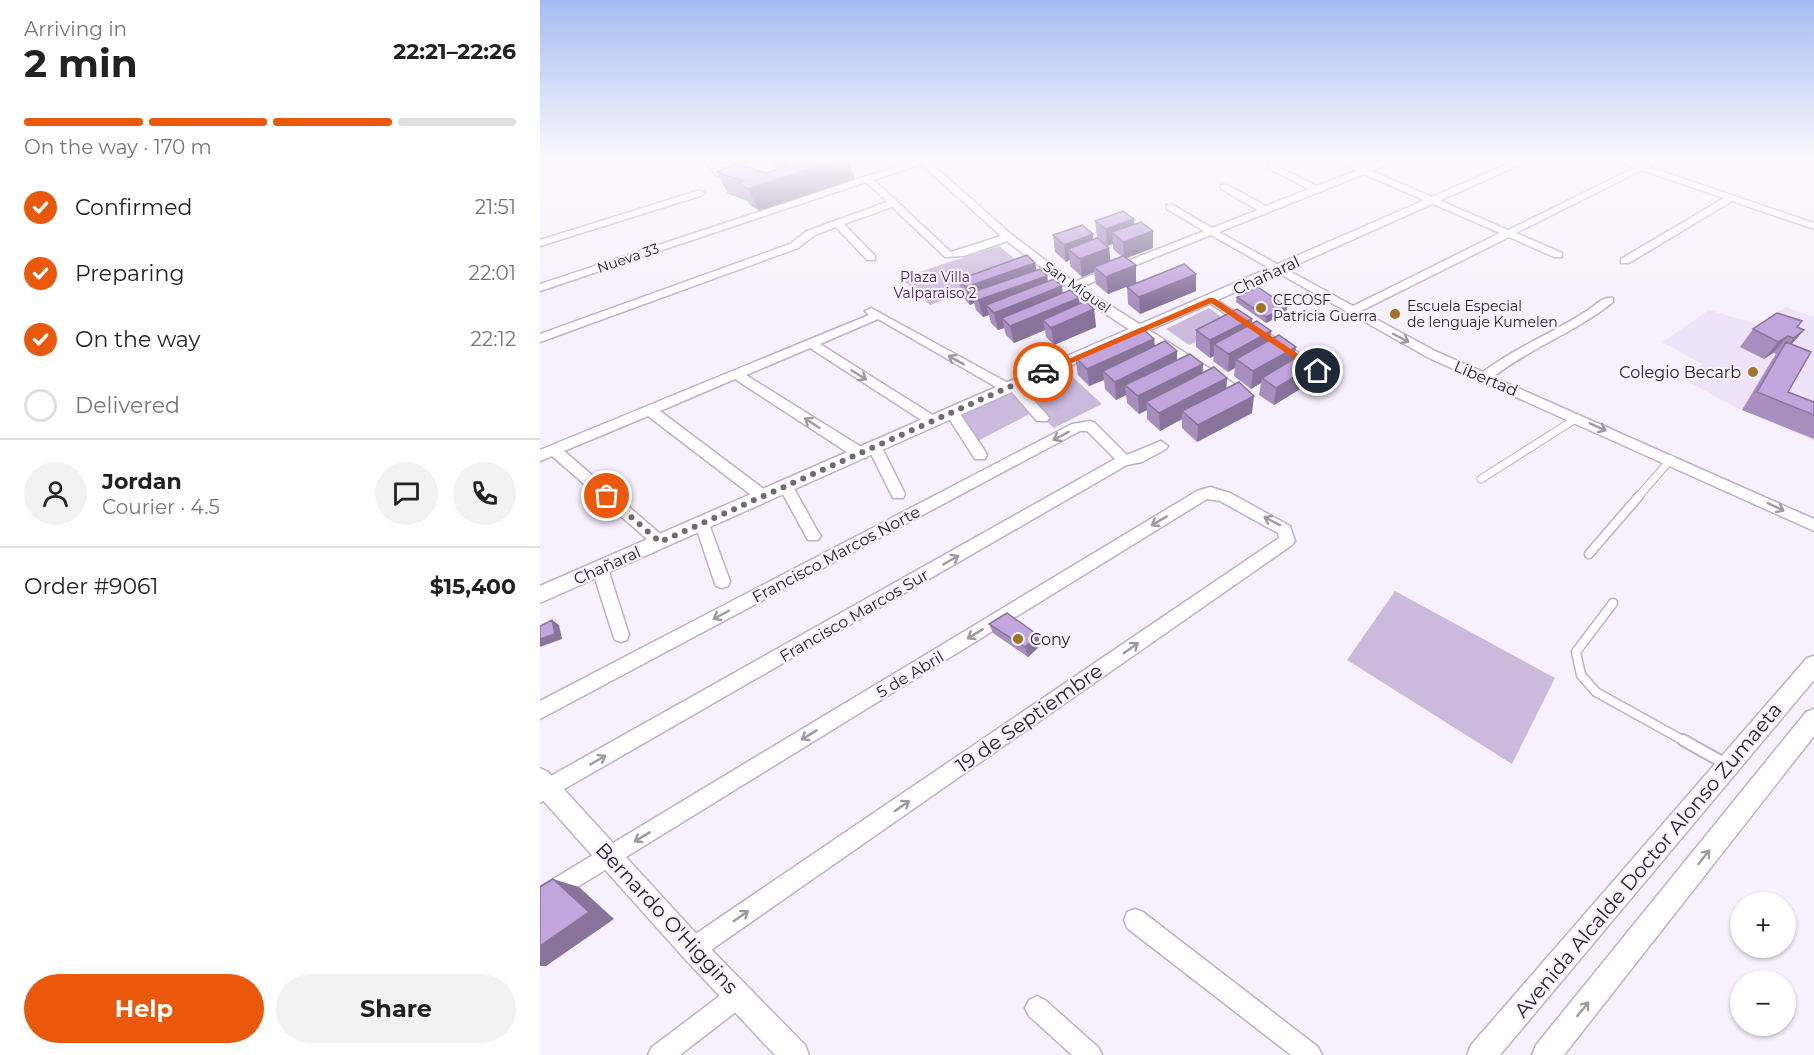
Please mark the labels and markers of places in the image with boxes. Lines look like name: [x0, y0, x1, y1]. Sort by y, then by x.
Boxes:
place label: CECOSF Patricia Guerra: [1273, 291, 1377, 325]
place label: Escuela Especial de lenguaje Kumelen: [1407, 297, 1558, 331]
marker: CECOSF Patricia Guerra: [1254, 301, 1268, 315]
marker: Escuela Especial de lenguaje Kumelen: [1388, 307, 1402, 321]
pin: [1292, 345, 1343, 396]
place label: Colegio Becarb: [1619, 363, 1741, 382]
marker: Colegio Becarb: [1746, 365, 1760, 379]
pin: [581, 470, 632, 521]
place label: Cony: [1030, 630, 1071, 649]
marker: Cony: [1011, 632, 1025, 646]

